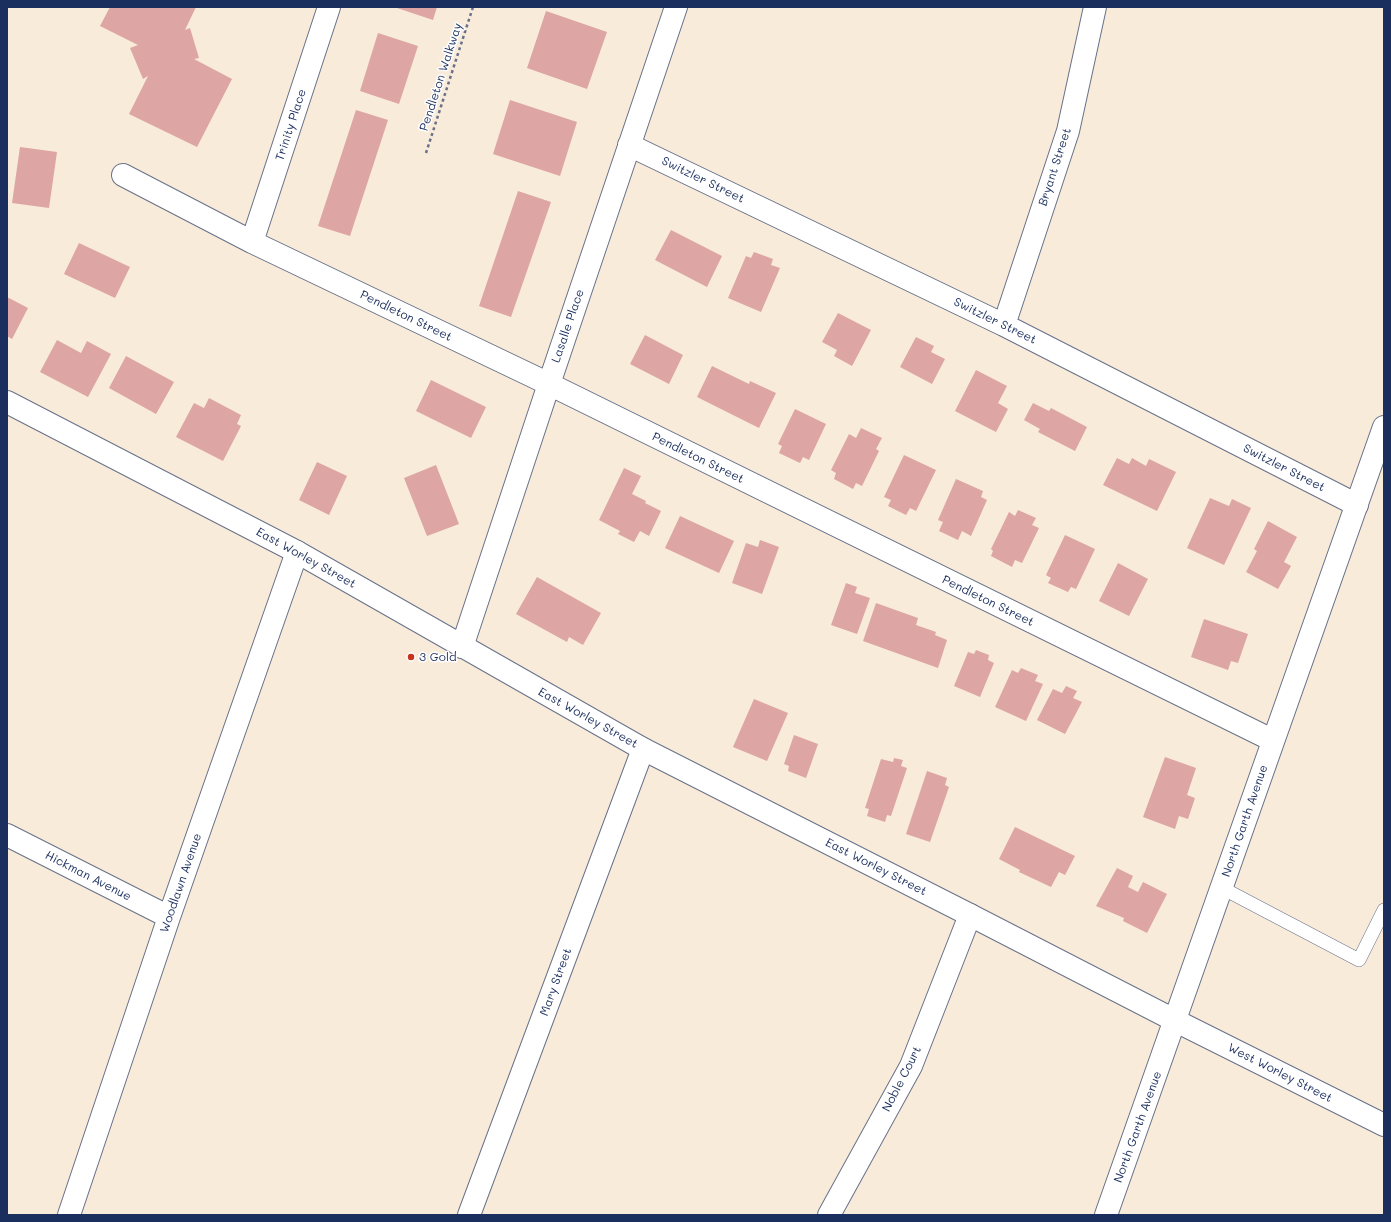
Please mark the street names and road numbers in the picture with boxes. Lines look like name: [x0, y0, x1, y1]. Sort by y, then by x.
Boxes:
street label: Pendleton Walkway: [417, 21, 465, 133]
street label: Trinity Place: [273, 87, 309, 163]
street label: Bryant Street: [1036, 126, 1074, 208]
street label: Switzler Street: [659, 154, 747, 206]
street label: Pendleton Street: [358, 287, 454, 345]
street label: Lasalle Place: [549, 287, 587, 365]
street label: Switzler Street: [951, 295, 1039, 347]
street label: Pendleton Street: [650, 429, 746, 487]
street label: Switzler Street: [1241, 441, 1327, 495]
street label: East Worley Street: [254, 525, 358, 591]
street label: Pendleton Street: [940, 572, 1036, 630]
street label: East Worley Street: [536, 685, 640, 751]
street label: North Garth Avenue: [1219, 763, 1271, 879]
street label: Woodlawn Avenue: [157, 831, 205, 935]
street label: East Worley Street: [823, 835, 929, 899]
street label: Hickman Avenue: [43, 848, 133, 904]
street label: Mary Street: [537, 946, 575, 1018]
street label: West Worley Street: [1225, 1040, 1335, 1106]
street label: Noble Court: [879, 1044, 925, 1114]
street label: North Garth Avenue: [1111, 1069, 1165, 1185]

